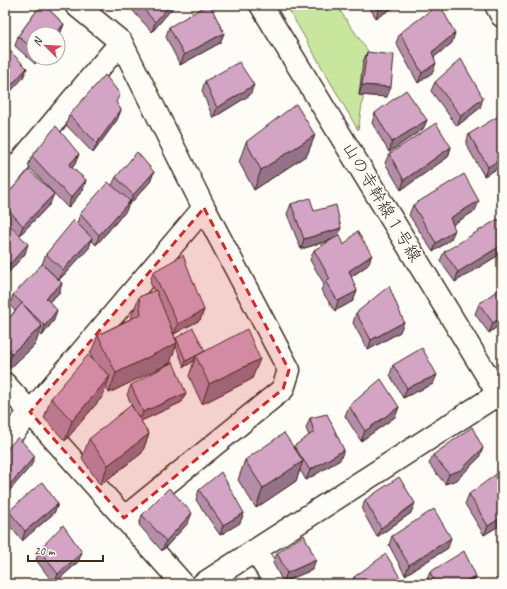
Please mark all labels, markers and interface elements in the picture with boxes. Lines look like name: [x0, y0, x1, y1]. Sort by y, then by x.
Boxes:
north arrow: [26, 26, 66, 66]
text: N: [29, 34, 46, 48]
street label: 山の寺幹線１号線: [338, 138, 426, 266]
scale bar: [28, 537, 103, 563]
text: 20 m: [34, 543, 56, 559]

